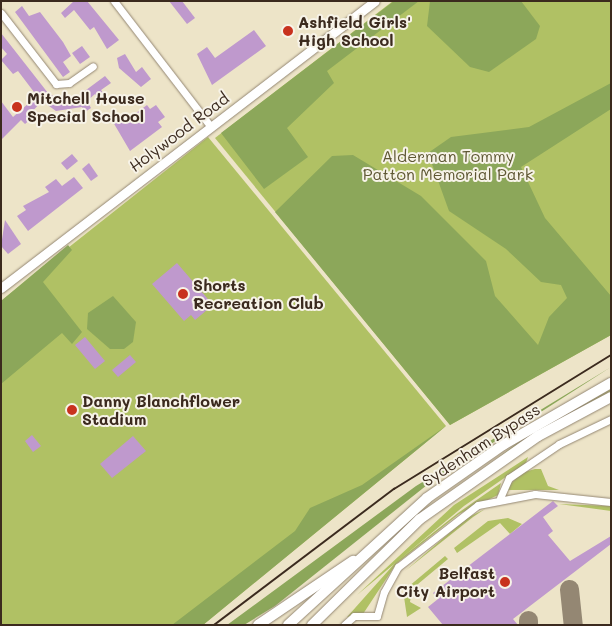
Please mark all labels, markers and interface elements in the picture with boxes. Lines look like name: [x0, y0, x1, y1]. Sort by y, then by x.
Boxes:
place label: Ashfield Girls' High School: [298, 12, 411, 50]
marker: Ashfield Girls' High School: [282, 25, 294, 37]
place label: Mitchell House Special School: [27, 88, 145, 126]
street label: Holywood Road: [125, 88, 233, 176]
marker: Mitchell House Special School: [11, 101, 23, 113]
park label: Alderman Tommy Patton Memorial Park: [363, 146, 533, 184]
place label: Shorts Recreation Club: [193, 275, 324, 313]
marker: Shorts Recreation Club: [177, 288, 189, 300]
place label: Danny Blanchflower Stadium: [82, 391, 240, 429]
street label: Sydenham Bypass: [418, 400, 544, 490]
marker: Danny Blanchflower Stadium: [66, 404, 78, 416]
place label: Belfast City Airport: [396, 563, 495, 601]
marker: Belfast City Airport: [499, 576, 511, 588]

